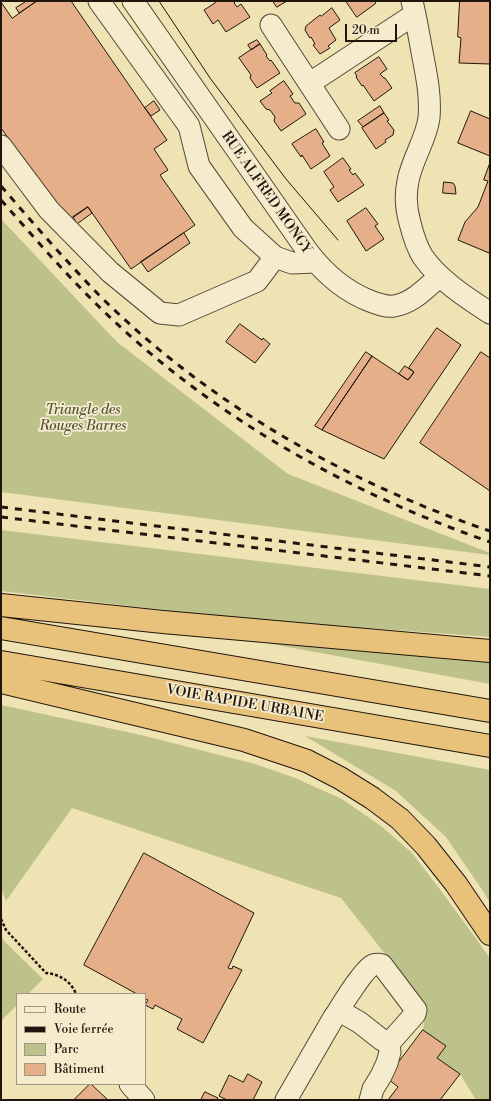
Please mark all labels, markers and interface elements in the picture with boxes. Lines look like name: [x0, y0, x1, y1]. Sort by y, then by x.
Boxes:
scale bar: [347, 16, 399, 42]
text: 20 m: [352, 23, 380, 38]
street label: RUE ALFRED MONGY: [217, 129, 315, 257]
park label: Triangle des Rouges Barres: [39, 403, 127, 436]
street label: VOIE RAPIDE URBAINE: [165, 682, 325, 726]
legend: [16, 993, 146, 1085]
text: Route: [54, 1002, 86, 1017]
text: Voie ferrée: [54, 1022, 114, 1037]
text: Parc: [54, 1042, 79, 1057]
text: Bâtiment: [54, 1062, 105, 1077]

